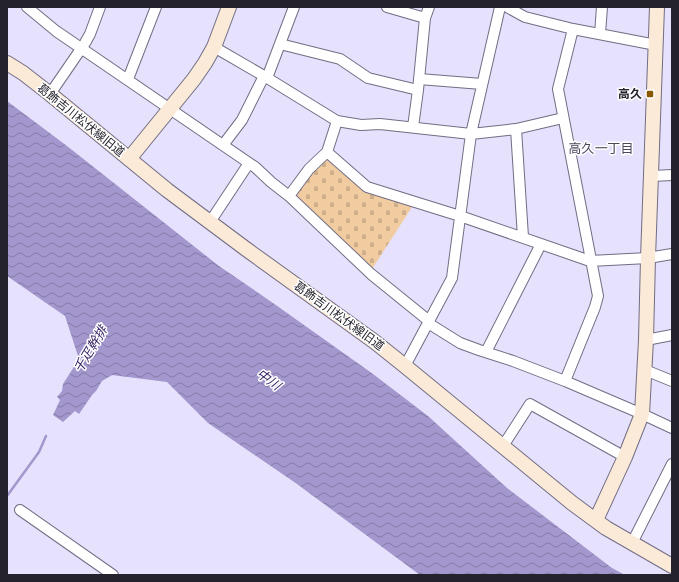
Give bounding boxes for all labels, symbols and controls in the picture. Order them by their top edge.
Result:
street label: 葛飾吉川松伏線旧道 [35,81,127,159]
place label: 高久 [618,87,642,101]
marker: 高久 [645,89,655,99]
district label: 高久一丁目 [568,141,634,156]
street label: 葛飾吉川松伏線旧道 [291,279,387,353]
water label: 千疋幹排 [71,321,111,375]
water label: 中川 [254,366,285,394]

